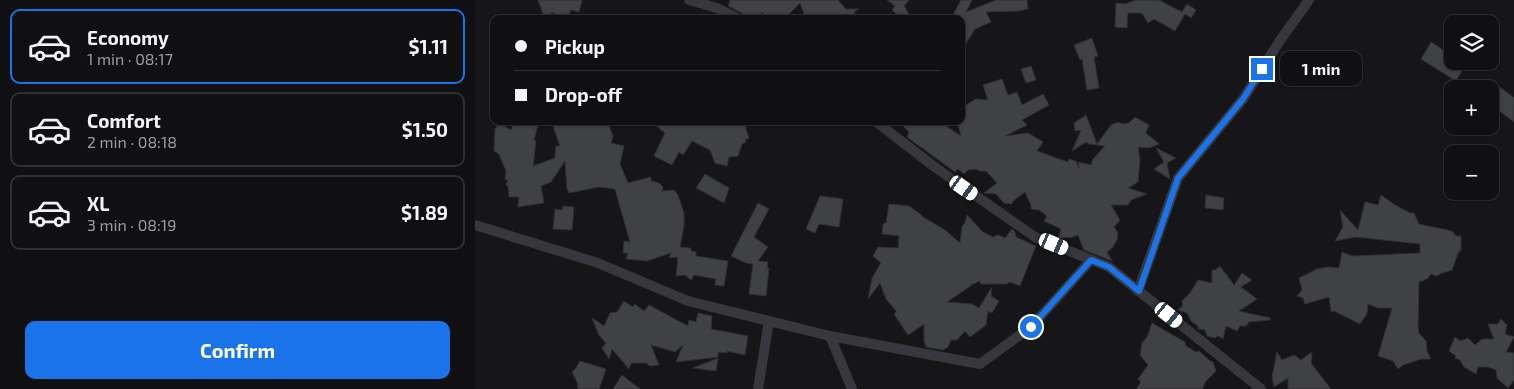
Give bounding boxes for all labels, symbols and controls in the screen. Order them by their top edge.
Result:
map controls [1444,15,1499,200]
button: layers [1444,15,1499,70]
icon: car [27,24,72,69]
text: Economy [87,26,169,49]
text: $1.11 [409,35,448,58]
text: Pickup [545,35,605,58]
text: 1 min · 08:17 [87,49,173,68]
callout: 1 min [1279,52,1362,86]
route end [1251,58,1273,80]
text: 1 min [1302,59,1340,78]
button: + [1444,80,1499,135]
text: Drop-off [545,83,622,106]
icon: car [27,107,72,152]
text: Comfort [87,109,161,132]
text: $1.50 [402,118,448,141]
text: 2 min · 08:18 [87,132,177,151]
button: − [1444,145,1499,200]
car [947,173,980,203]
icon: car [27,190,72,235]
text: XL [87,192,109,215]
text: $1.89 [401,201,448,224]
text: 3 min · 08:19 [87,215,176,234]
car [1037,231,1070,257]
car [1152,300,1185,330]
route start [1020,316,1042,338]
button: Confirm [25,321,450,379]

